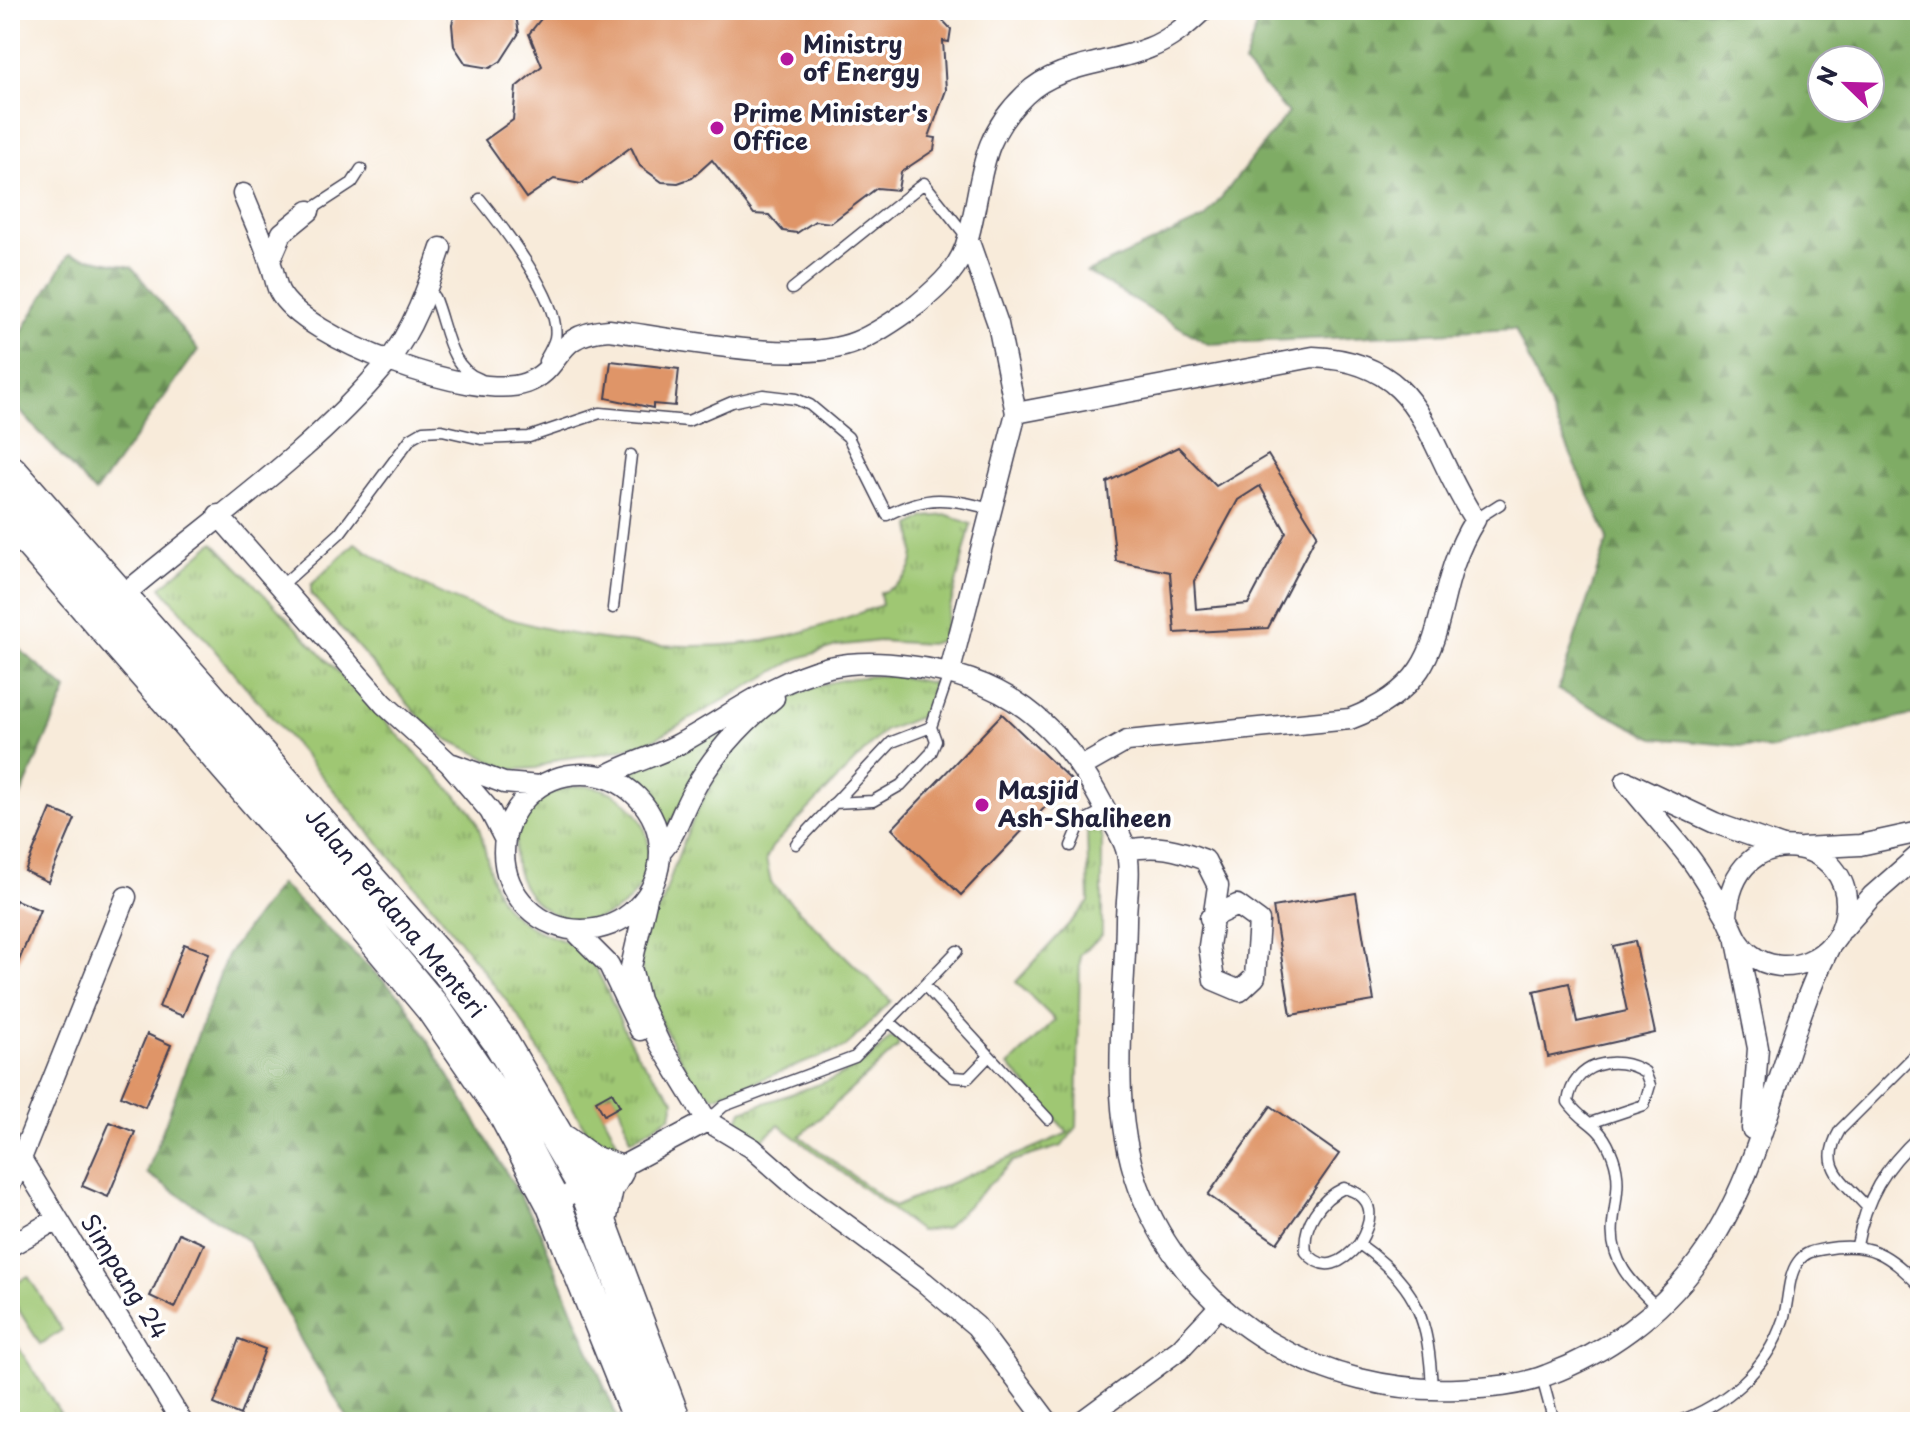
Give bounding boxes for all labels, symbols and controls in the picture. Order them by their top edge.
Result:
place label: Ministry of Energy [803,25,920,89]
north arrow [1806,44,1886,124]
marker: Ministry of Energy [778,50,796,68]
text: N [1808,61,1845,90]
place label: Prime Minister's Office [733,94,928,158]
marker: Prime Minister's Office [708,119,726,137]
place label: Masjid Ash-Shaliheen [998,771,1172,835]
marker: Masjid Ash-Shaliheen [973,796,991,814]
street label: Jalan Perdana Menteri [297,799,496,1025]
street label: Simpang 24 [73,1206,178,1345]

